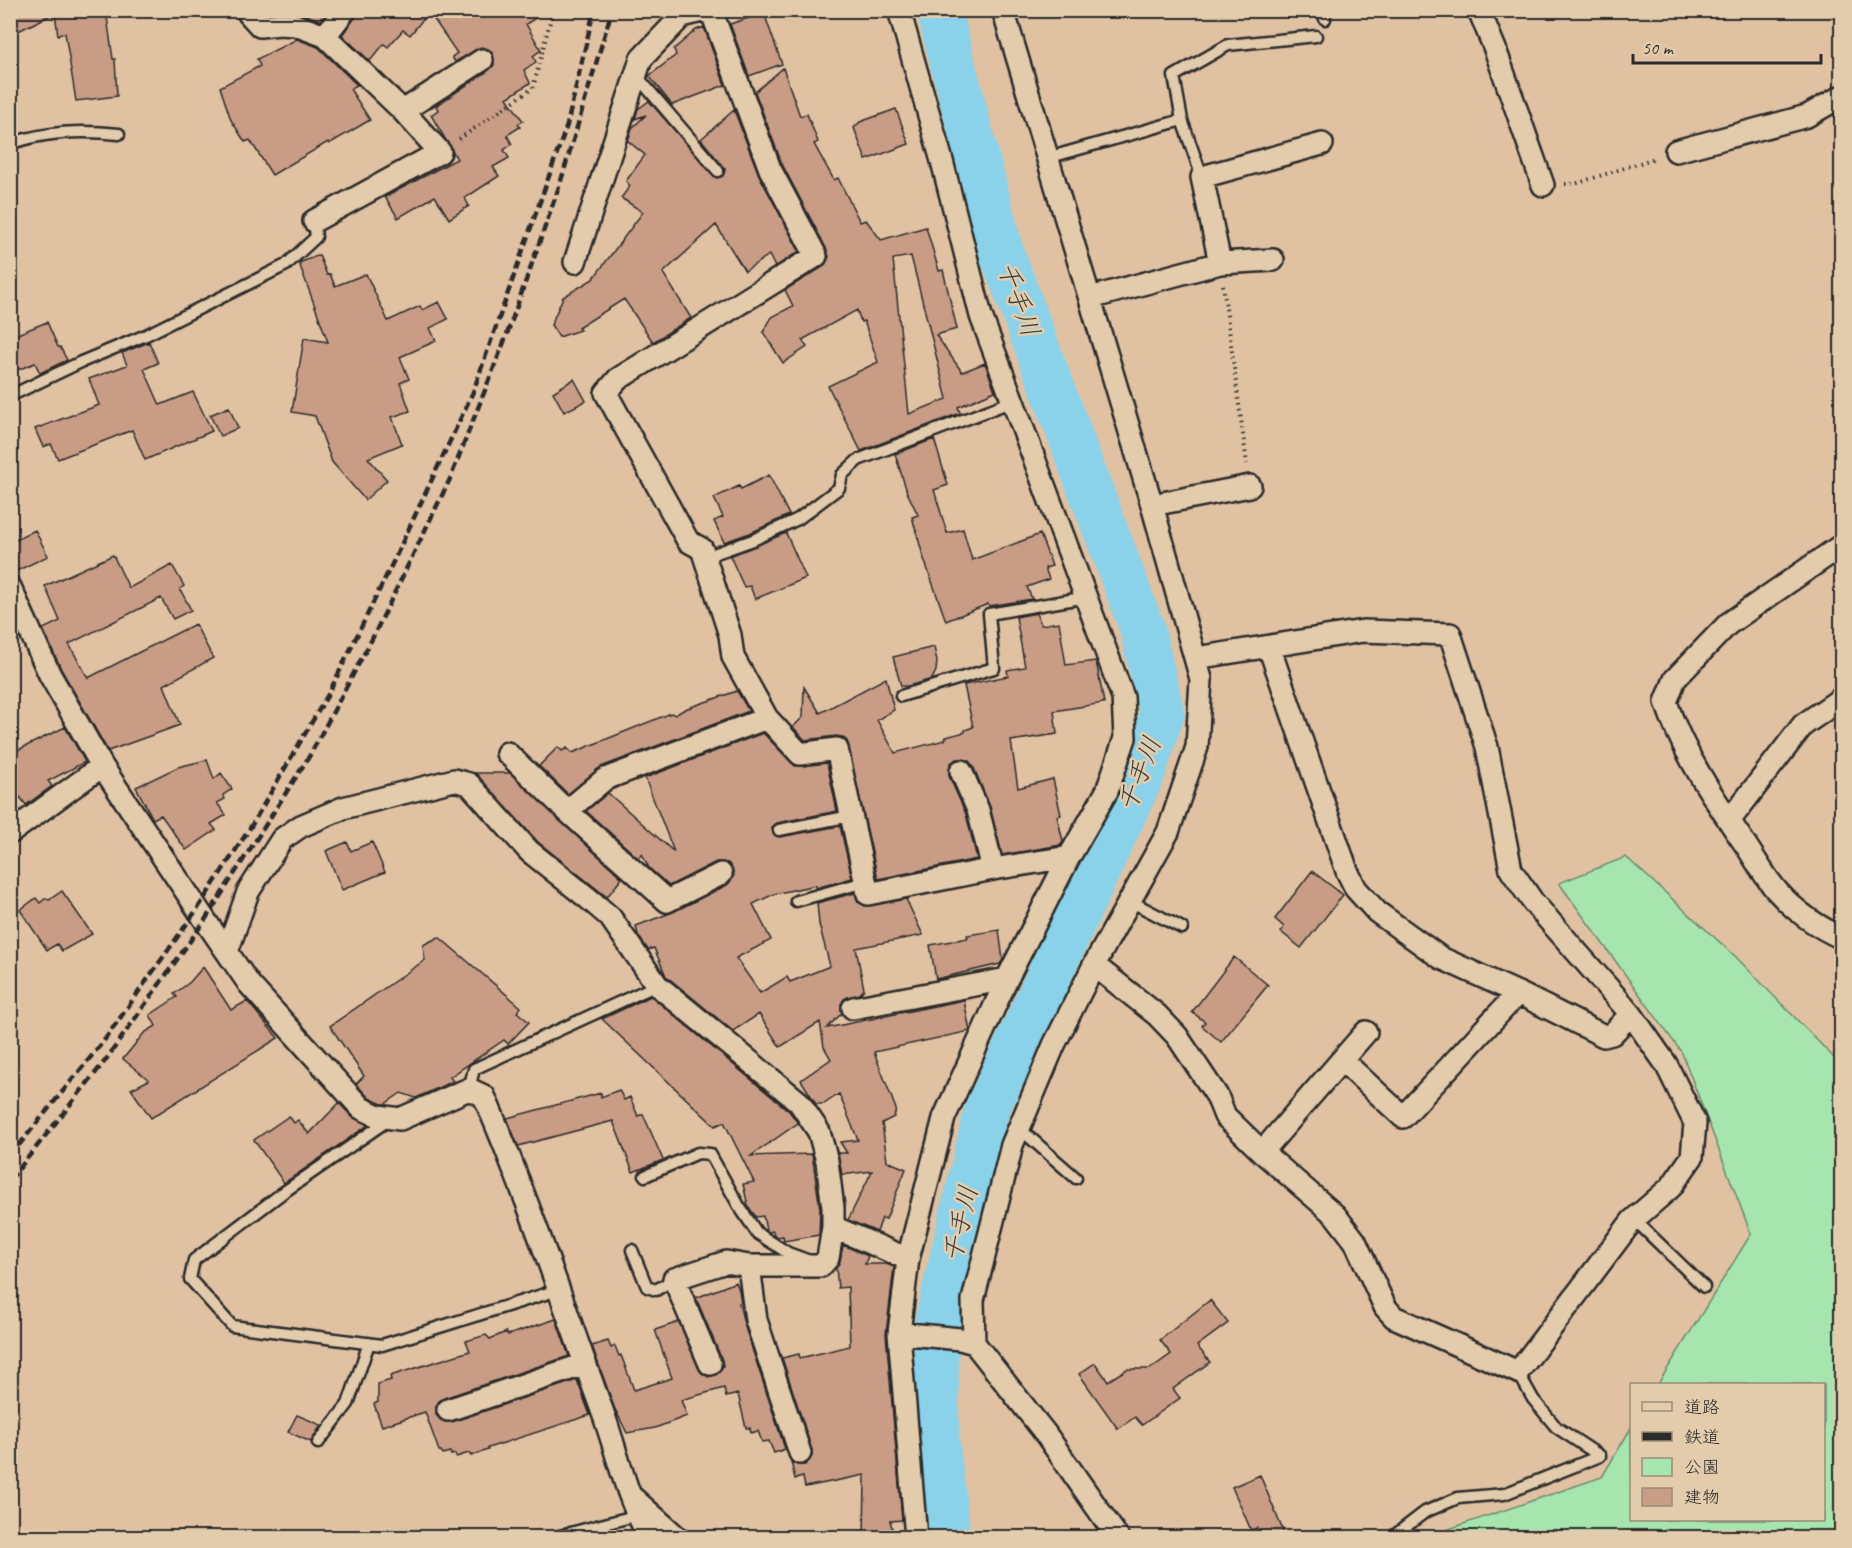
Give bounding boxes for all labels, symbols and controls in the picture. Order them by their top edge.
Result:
scale bar [1633,27,1820,65]
text: 50 m [1642,37,1675,59]
water label: 千手川 [990,257,1047,341]
water label: 千手川 [1110,732,1169,817]
water label: 千手川 [936,1182,985,1266]
legend [1630,1383,1825,1521]
text: 道路 [1684,1396,1720,1418]
text: 鉄道 [1684,1426,1720,1448]
text: 公園 [1684,1456,1720,1478]
text: 建物 [1684,1486,1720,1508]

